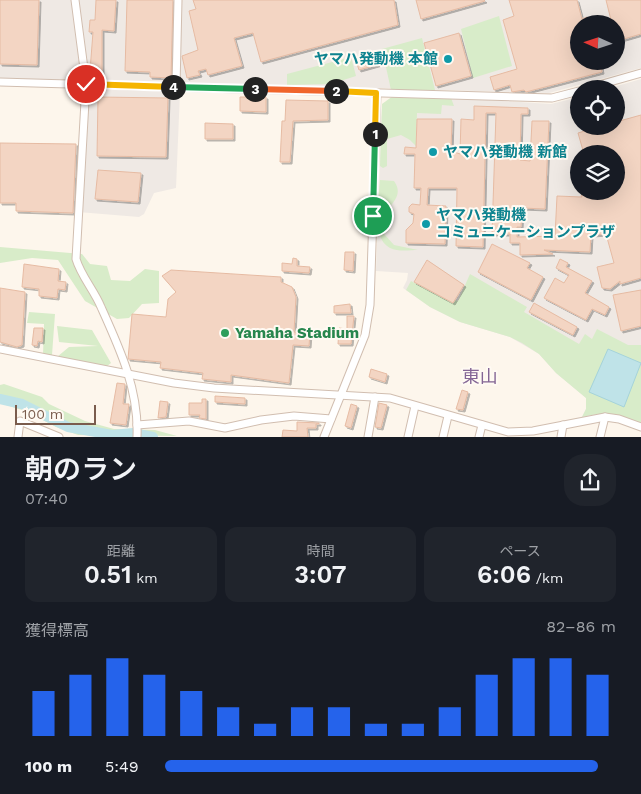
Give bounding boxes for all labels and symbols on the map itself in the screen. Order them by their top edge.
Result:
north arrow [570,15,625,70]
place label: ヤマハ発動機 本館 [314,50,438,68]
marker: ヤマハ発動機 本館 [442,53,454,65]
pin [65,63,107,105]
pin: 4 [160,74,186,100]
pin: 3 [242,76,268,102]
pin: 2 [324,78,348,104]
pin: 1 [362,122,388,146]
place label: ヤマハ発動機 新館 [443,143,567,161]
marker: ヤマハ発動機 新館 [427,146,439,158]
pin [352,195,394,237]
place label: ヤマハ発動機 コミュニケーションプラザ [436,206,615,241]
marker: ヤマハ発動機 コミュニケーションプラザ [420,218,432,230]
place label: Yamaha Stadium [235,324,359,342]
marker: Yamaha Stadium [219,327,231,339]
district label: 東山 [462,366,498,387]
scale bar [15,402,96,425]

